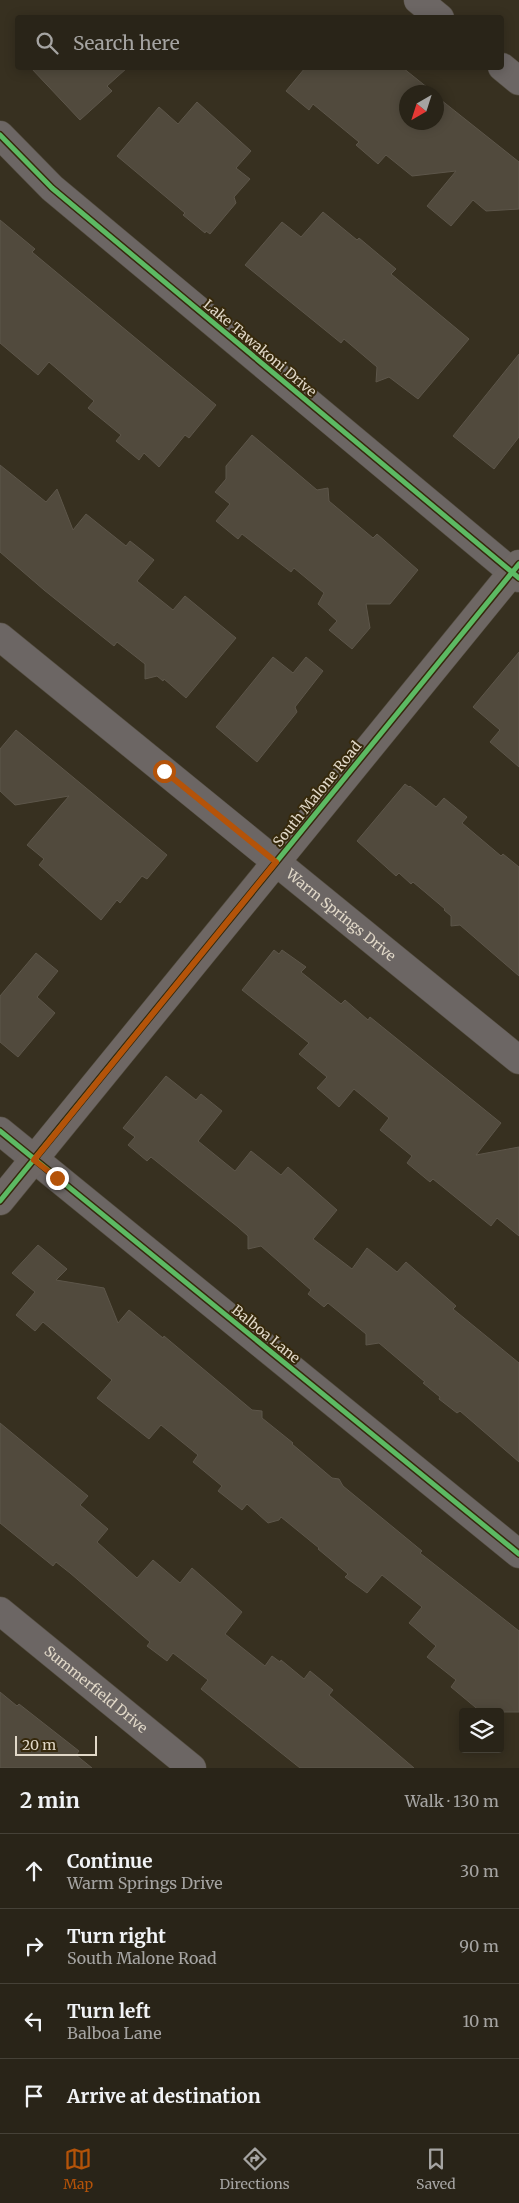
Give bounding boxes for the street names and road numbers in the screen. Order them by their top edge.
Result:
street label: Lake Tawakoni Drive [200,295,320,401]
street label: South Malone Road [269,737,366,851]
street label: Warm Springs Drive [282,864,400,965]
street label: Balboa Lane [228,1301,304,1367]
street label: Summerfield Drive [41,1642,151,1737]

